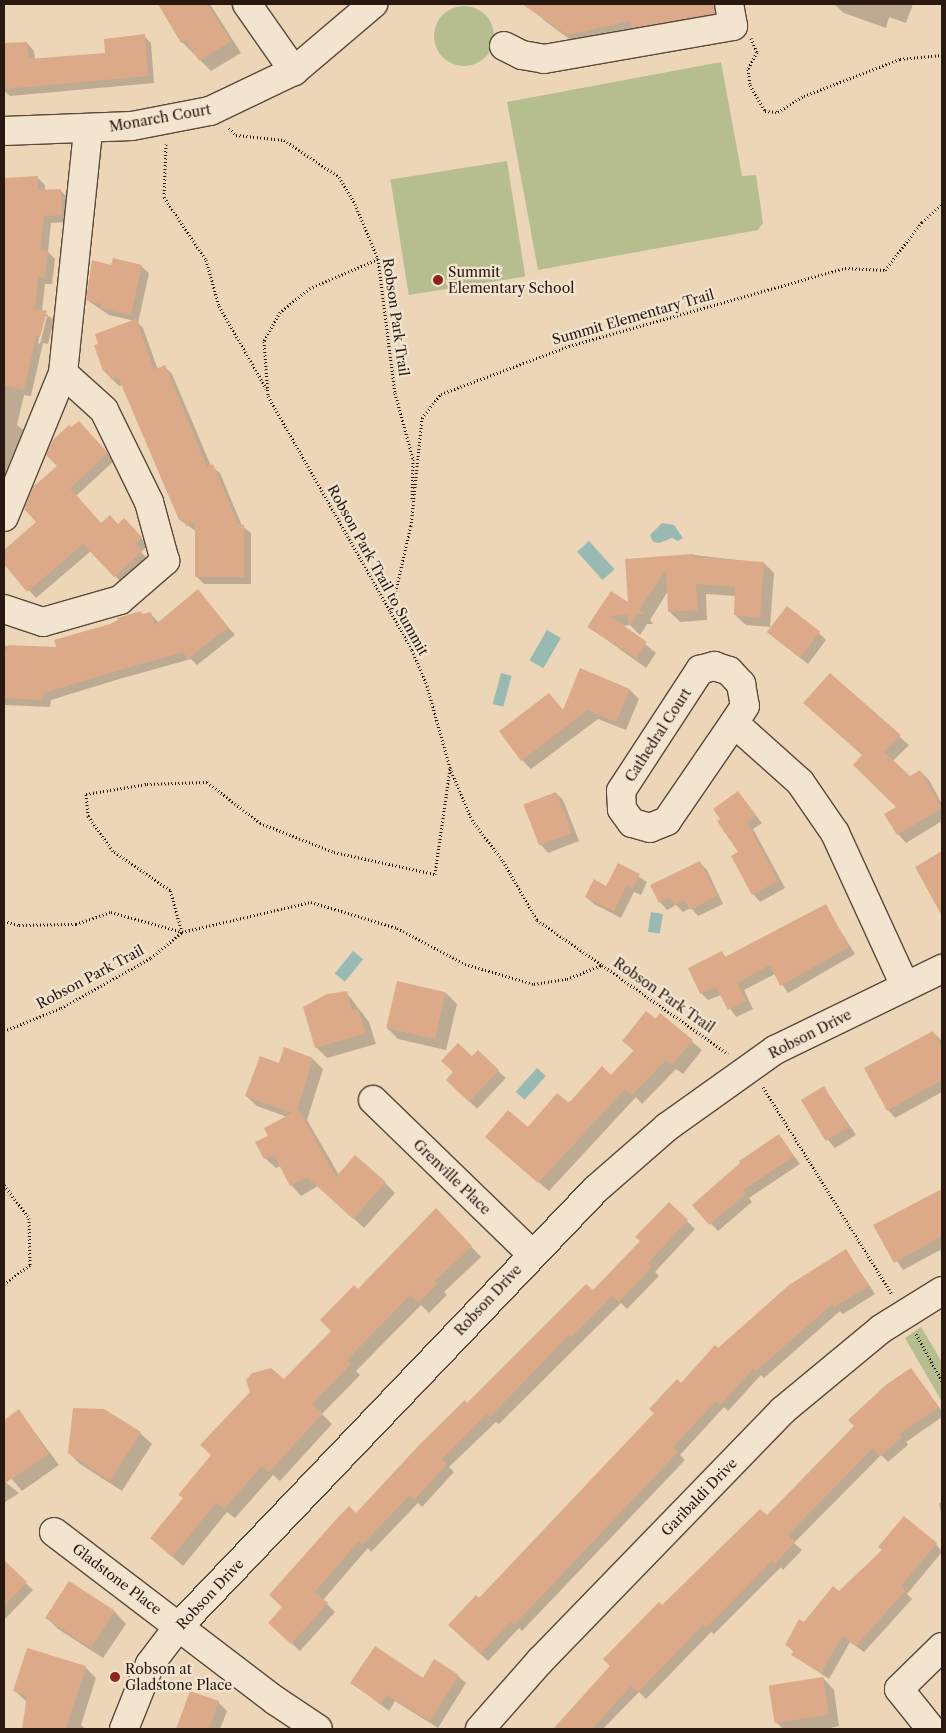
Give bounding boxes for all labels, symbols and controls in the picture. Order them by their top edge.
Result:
street label: Monarch Court [108,101,212,135]
street label: Robson Park Trail [379,257,413,377]
place label: Summit Elementary School [448,264,575,296]
marker: Summit Elementary School [432,274,444,286]
street label: Summit Elementary Trail [550,286,716,348]
street label: Robson Park Trail to Summit [324,482,432,658]
street label: Cathedral Court [621,685,695,785]
street label: Robson Park Trail [33,941,147,1013]
street label: Robson Park Trail [610,954,718,1036]
street label: Robson Drive [766,1006,854,1062]
street label: Grenville Place [410,1136,494,1218]
street label: Robson Drive [451,1261,525,1339]
street label: Garibaldi Drive [658,1455,740,1539]
street label: Gladstone Place [69,1540,165,1618]
street label: Robson Drive [173,1555,247,1633]
place label: Robson at Gladstone Place [125,1661,232,1694]
marker: Robson at Gladstone Place [109,1671,121,1683]

